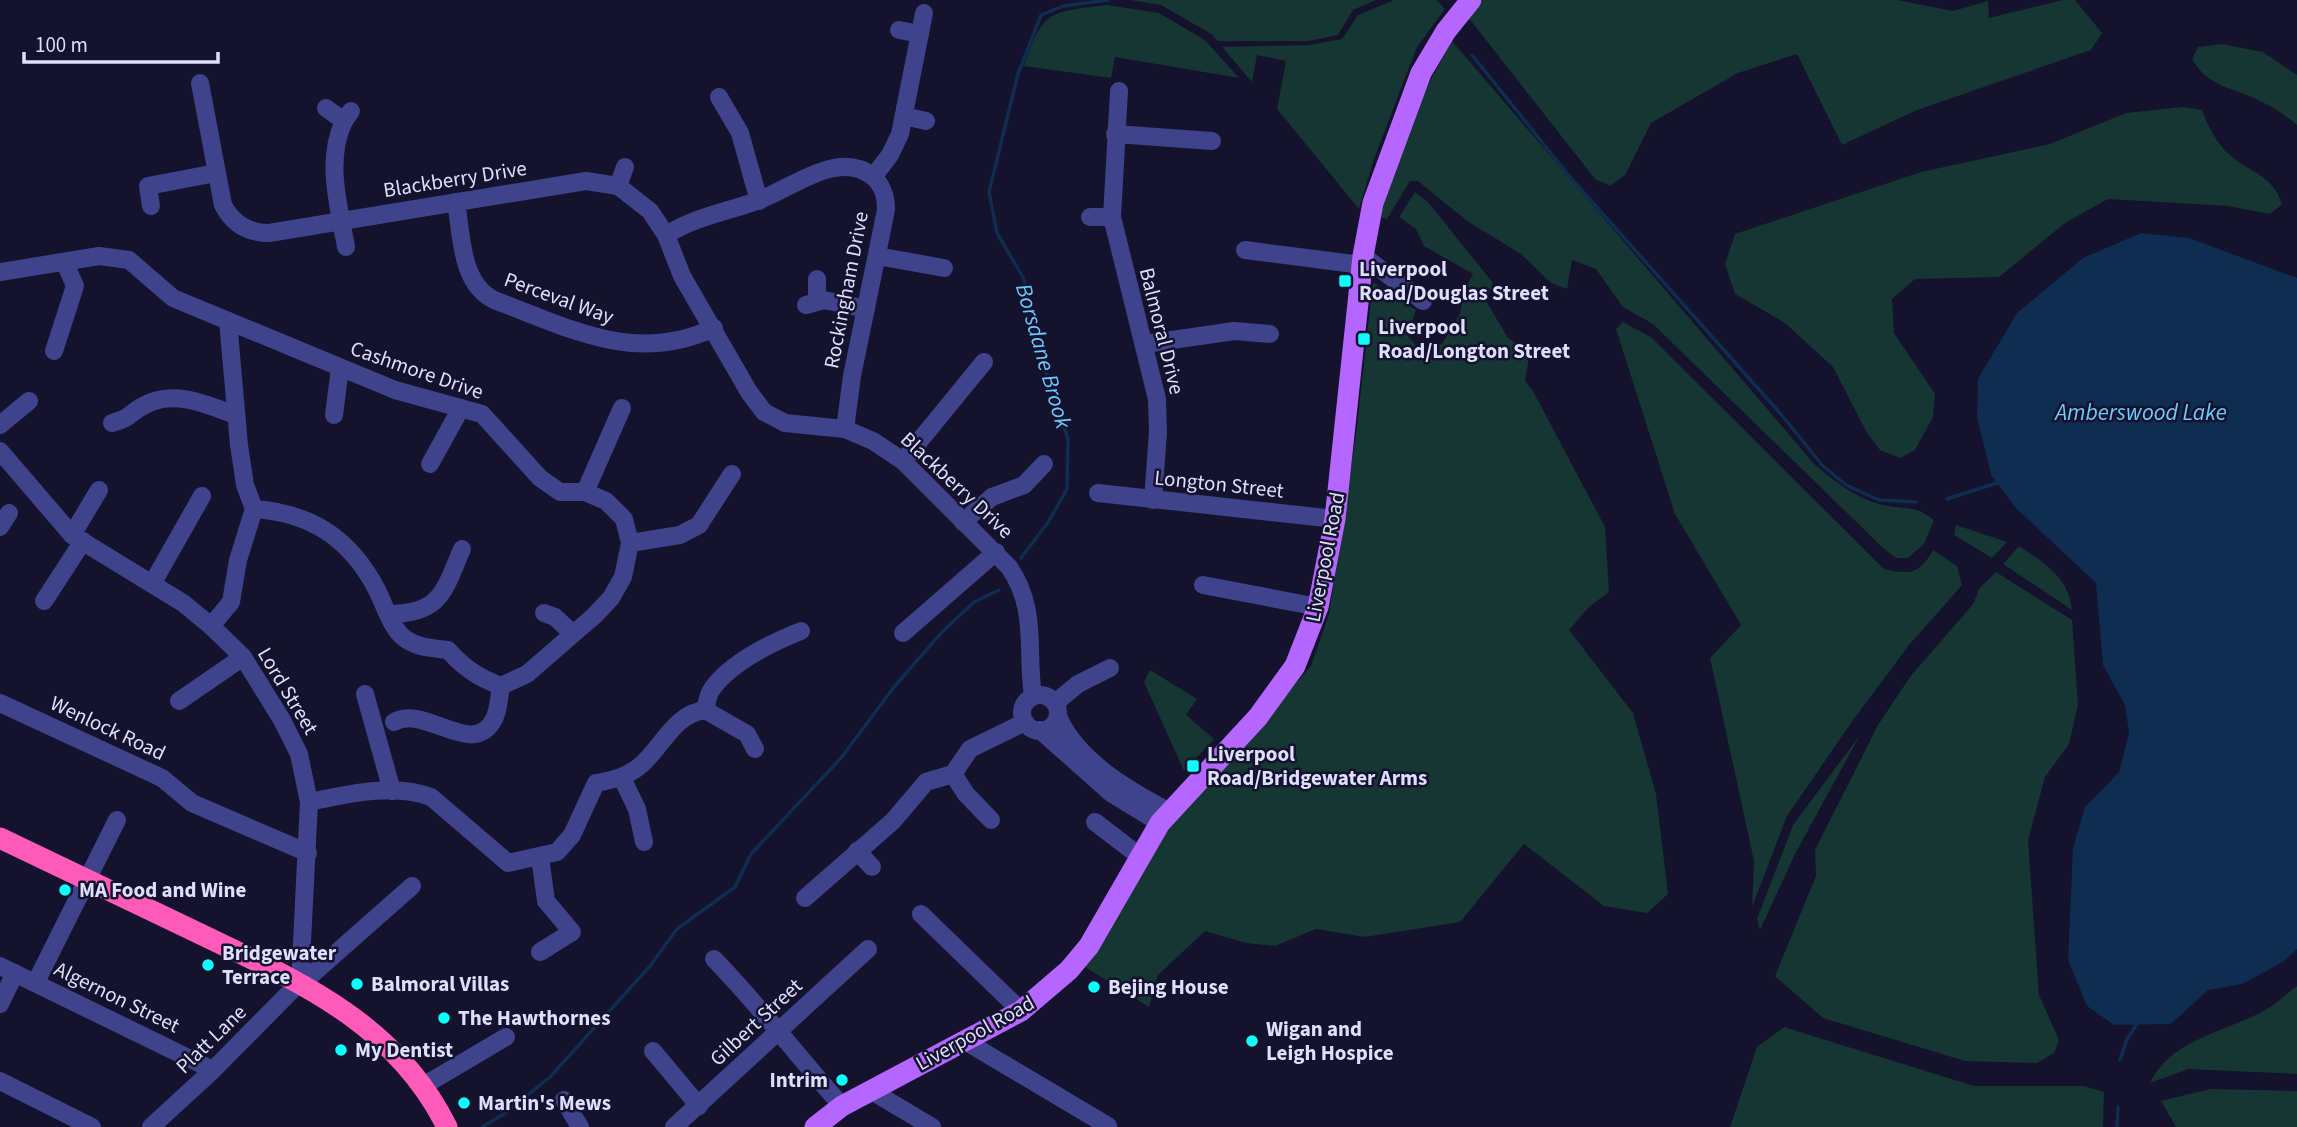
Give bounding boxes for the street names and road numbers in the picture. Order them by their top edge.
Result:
street label: Blackberry Drive [381,153,529,205]
street label: Rockingham Drive [816,209,876,371]
street label: Perceval Way [500,264,618,332]
street label: Balmoral Drive [1132,265,1192,397]
street label: Cashmore Drive [346,333,488,407]
street label: Blackberry Drive [894,425,1020,545]
street label: Longton Street [1153,462,1285,506]
street label: Liverpool Road [1298,489,1352,625]
street label: Lord Street [250,642,326,740]
street label: Wenlock Road [45,688,171,768]
street label: Algernon Street [49,954,185,1040]
street label: Gilbert Street [703,971,809,1073]
street label: Liverpool Road [910,988,1040,1078]
street label: Platt Lane [169,998,253,1080]

